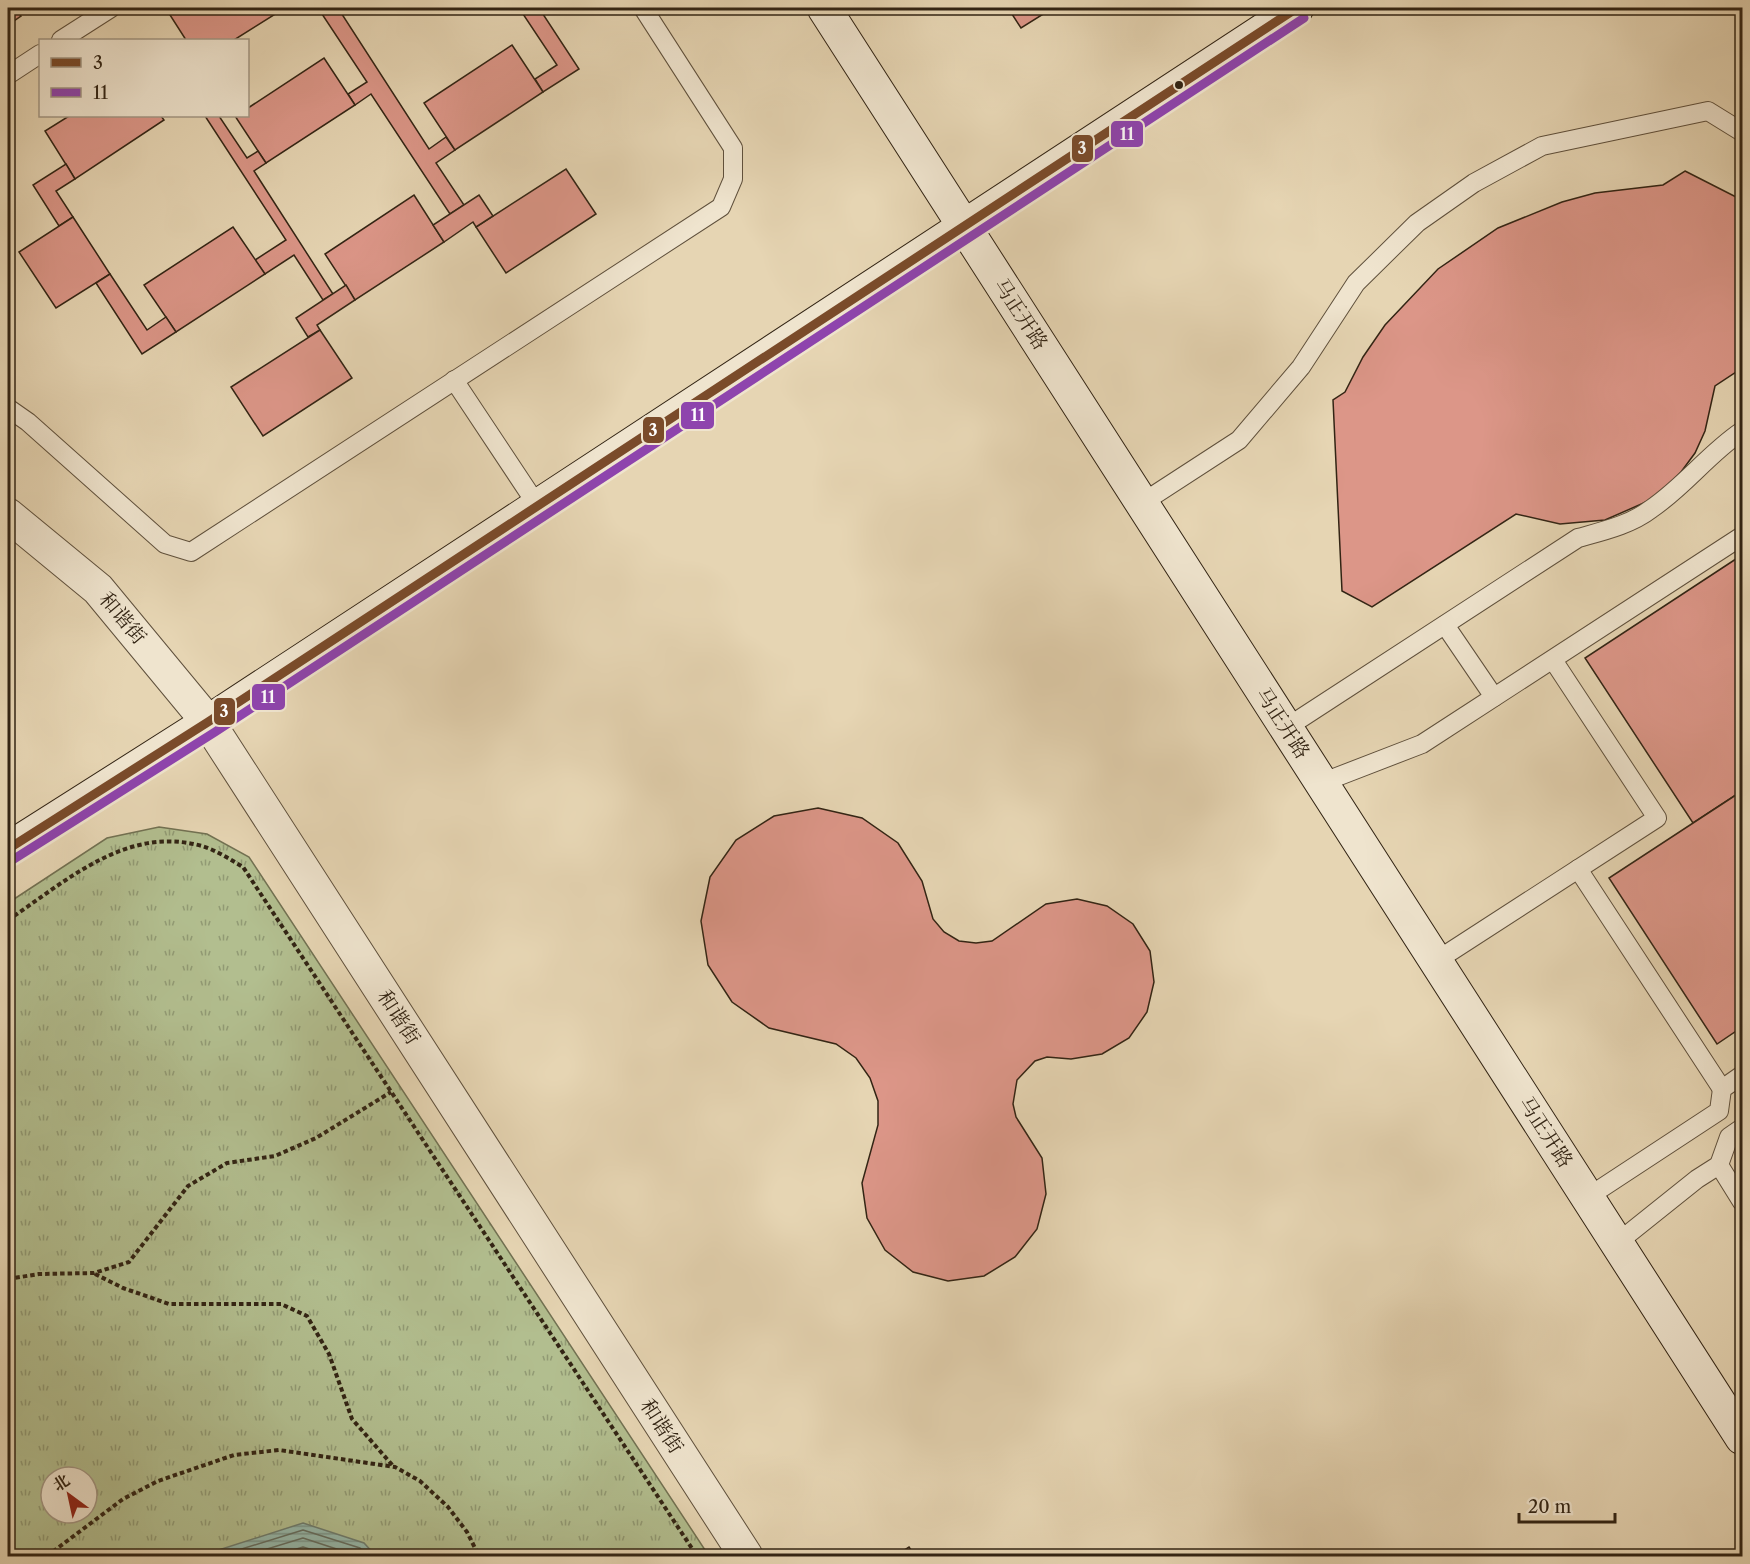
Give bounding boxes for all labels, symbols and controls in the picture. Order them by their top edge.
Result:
legend [39,39,249,117]
text: 3 [93,52,103,74]
unlabelled marker [1173,79,1185,91]
text: 11 [93,82,109,104]
line badge: 11 [1110,120,1144,148]
text: 11 [1120,124,1135,144]
line badge: 3 [1071,134,1094,163]
text: 3 [1077,138,1087,158]
street label: 马正开路 [989,274,1053,354]
line badge: 11 [680,401,715,430]
text: 11 [691,405,706,425]
line badge: 3 [642,416,665,444]
text: 3 [648,420,658,440]
street label: 和谐街 [95,587,151,649]
line badge: 11 [251,683,286,711]
street label: 马正开路 [1251,683,1315,763]
text: 11 [261,687,276,707]
line badge: 3 [213,697,236,726]
text: 3 [219,701,229,721]
street label: 和谐街 [373,985,425,1049]
street label: 马正开路 [1514,1092,1578,1172]
street label: 和谐街 [636,1394,688,1458]
north arrow [39,1465,99,1525]
text: 北 [49,1470,73,1495]
scale bar [1519,1486,1615,1524]
text: 20 m [1528,1496,1572,1518]

